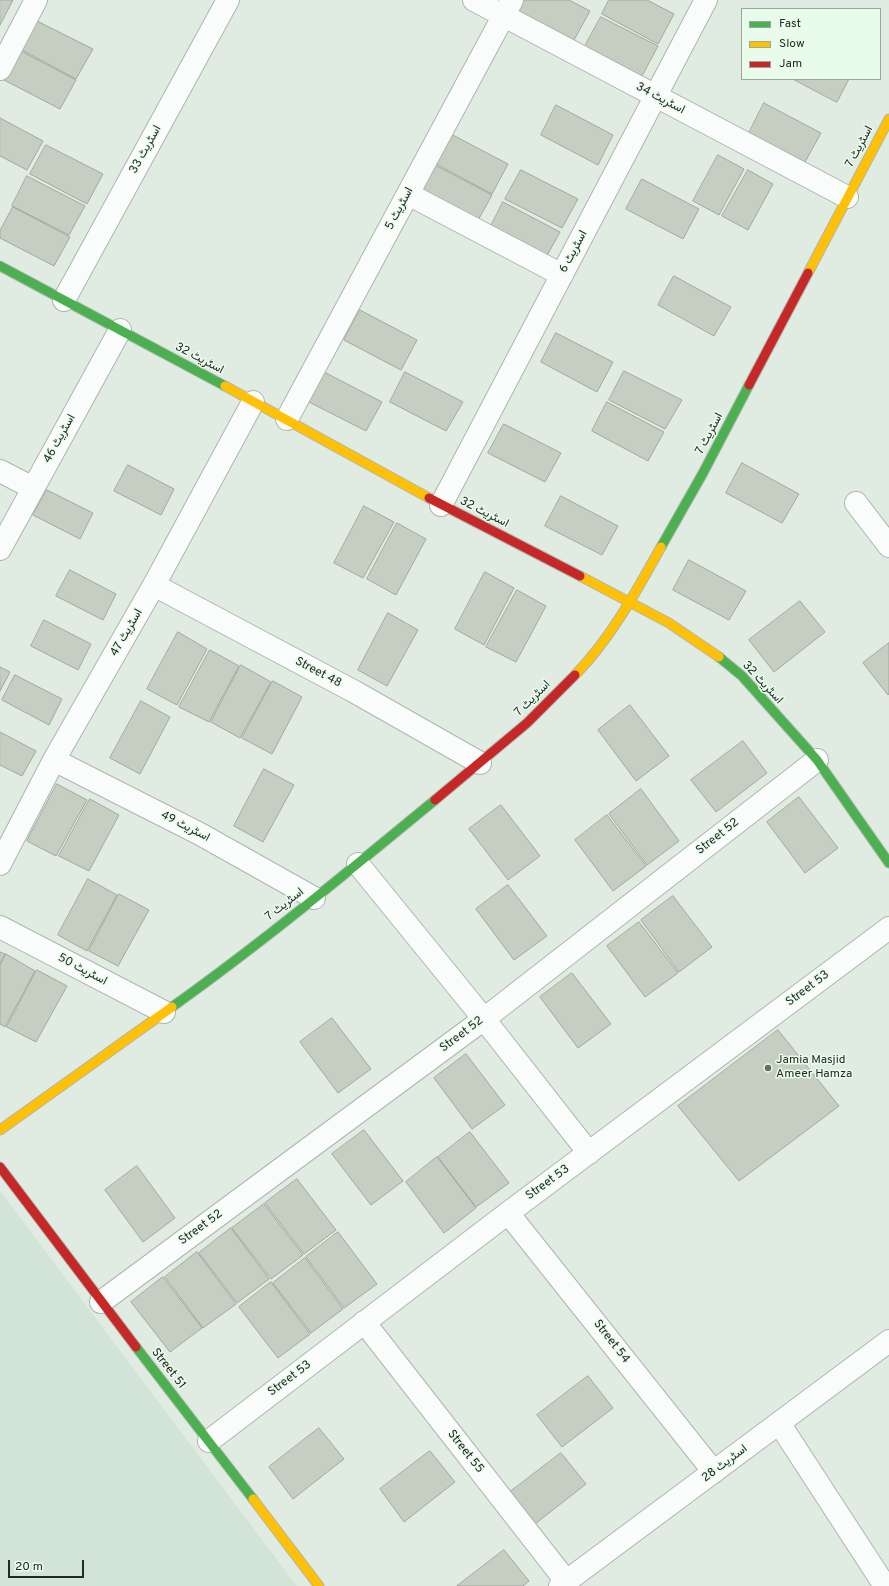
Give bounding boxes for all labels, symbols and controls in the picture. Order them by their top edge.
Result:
legend [741,8,881,80]
text: Fast [779,16,801,32]
text: Slow [779,36,805,52]
text: Jam [779,56,802,72]
street label: اسٹریٹ 34 [633,80,687,118]
street label: اسٹریٹ 33 [127,123,165,177]
street label: اسٹریٹ 7 [843,124,877,170]
street label: اسٹریٹ 5 [383,185,417,233]
street label: اسٹریٹ 6 [557,228,591,276]
street label: اسٹریٹ 32 [172,340,226,378]
street label: اسٹریٹ 7 [693,411,727,457]
street label: اسٹریٹ 46 [41,412,79,466]
street label: اسٹریٹ 32 [457,495,511,531]
street label: اسٹریٹ 47 [108,607,146,659]
street label: Street 48 [292,655,344,691]
street label: اسٹریٹ 32 [739,659,785,707]
street label: اسٹریٹ 7 [512,678,554,720]
street label: اسٹریٹ 49 [158,809,212,845]
street label: Street 52 [694,816,742,858]
street label: اسٹریٹ 7 [263,886,307,924]
street label: اسٹریٹ 50 [55,951,109,989]
street label: Street 53 [783,968,833,1010]
street label: Street 52 [437,1014,487,1056]
place label: Jamia Masjid Ameer Hamza [776,1054,852,1082]
marker: Jamia Masjid Ameer Hamza [763,1063,773,1073]
street label: Street 53 [523,1162,573,1204]
street label: Street 52 [176,1207,226,1249]
street label: Street 54 [590,1317,632,1367]
street label: Street 51 [148,1346,188,1392]
street label: Street 53 [265,1358,315,1400]
street label: Street 55 [444,1428,486,1476]
street label: اسٹریٹ 28 [699,1442,751,1486]
scale bar [10,1552,86,1578]
text: 20 m [15,1559,43,1575]

